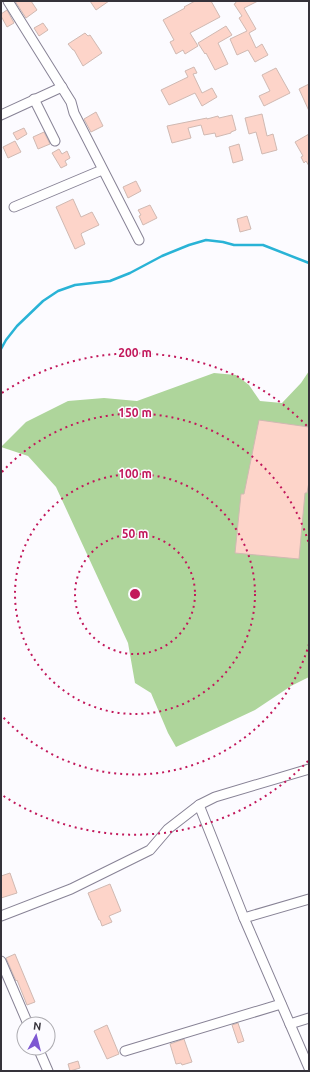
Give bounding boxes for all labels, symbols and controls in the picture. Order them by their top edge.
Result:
text: 200 m [118,346,152,359]
text: 150 m [118,406,152,419]
text: 100 m [118,467,152,480]
text: 50 m [122,527,148,540]
centre of rings [128,587,142,601]
north arrow [16,1016,56,1056]
text: N [32,1020,42,1033]

